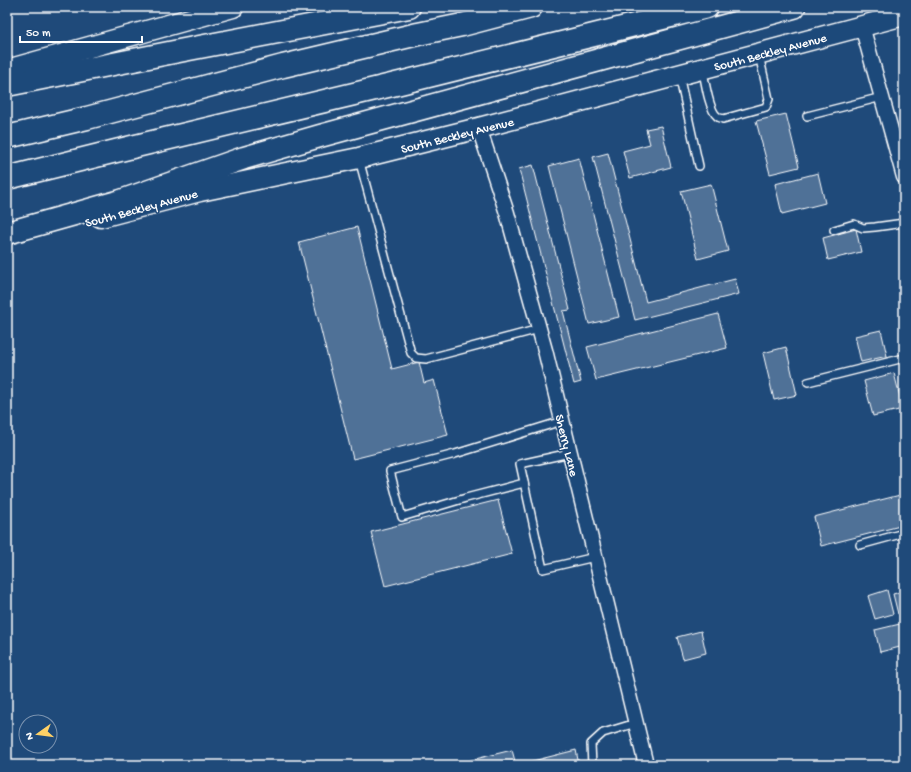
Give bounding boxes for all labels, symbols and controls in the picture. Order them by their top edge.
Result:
scale bar [20,18,142,44]
text: 50 m [26,27,51,41]
street label: South Beckley Avenue [713,31,829,76]
street label: South Beckley Avenue [400,115,516,158]
street label: South Beckley Avenue [84,187,200,232]
street label: Sherry Lane [551,413,581,478]
north arrow [18,714,58,754]
text: N [24,731,37,741]

